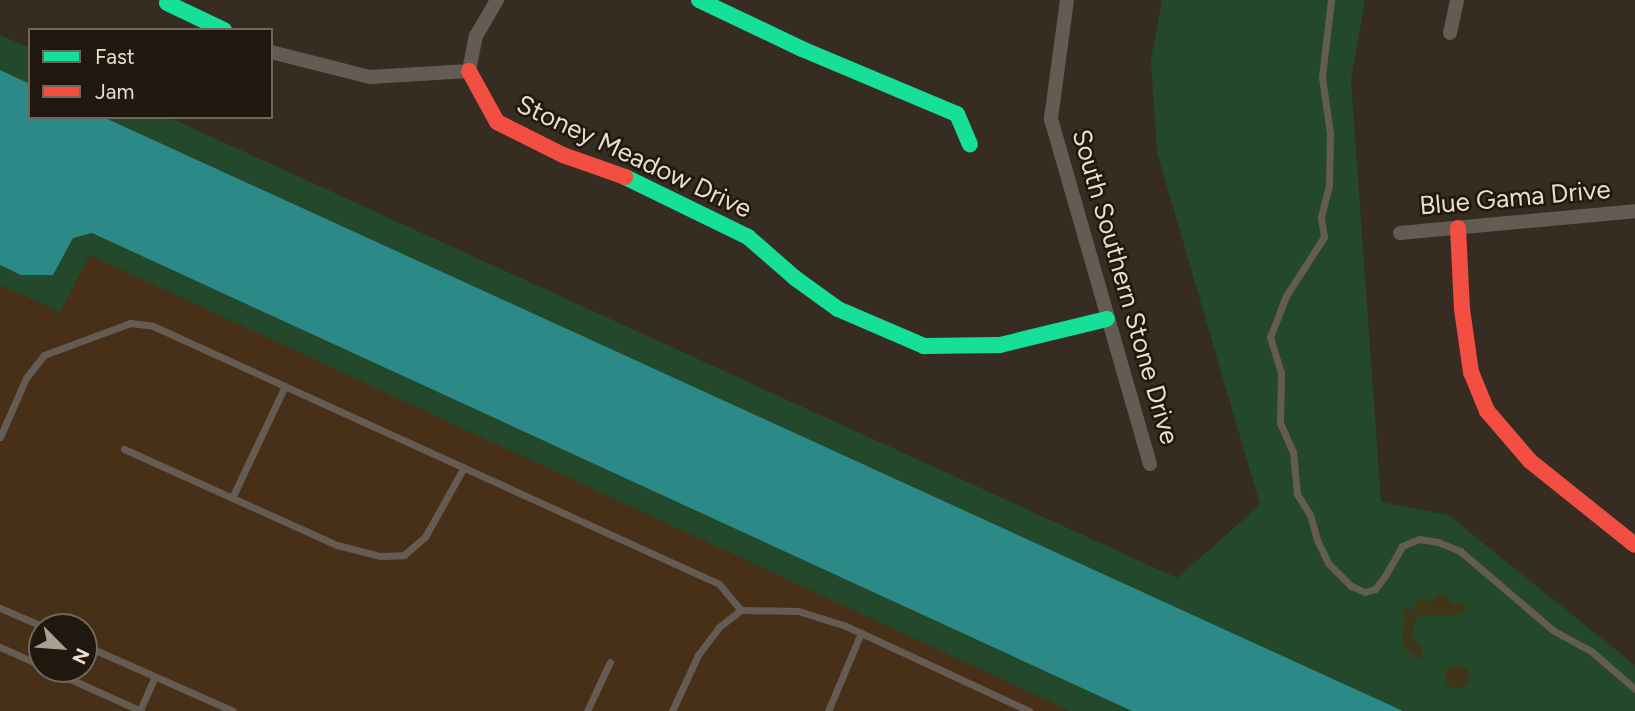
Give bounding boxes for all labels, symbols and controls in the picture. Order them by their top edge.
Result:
legend [28,28,273,119]
text: Fast [95,44,135,69]
text: Jam [95,79,134,104]
street label: Stoney Meadow Drive [512,89,756,225]
street label: South Southern Stone Drive [1065,126,1185,448]
street label: Blue Gama Drive [1418,174,1612,222]
north arrow [28,613,98,683]
text: N [67,645,94,668]

